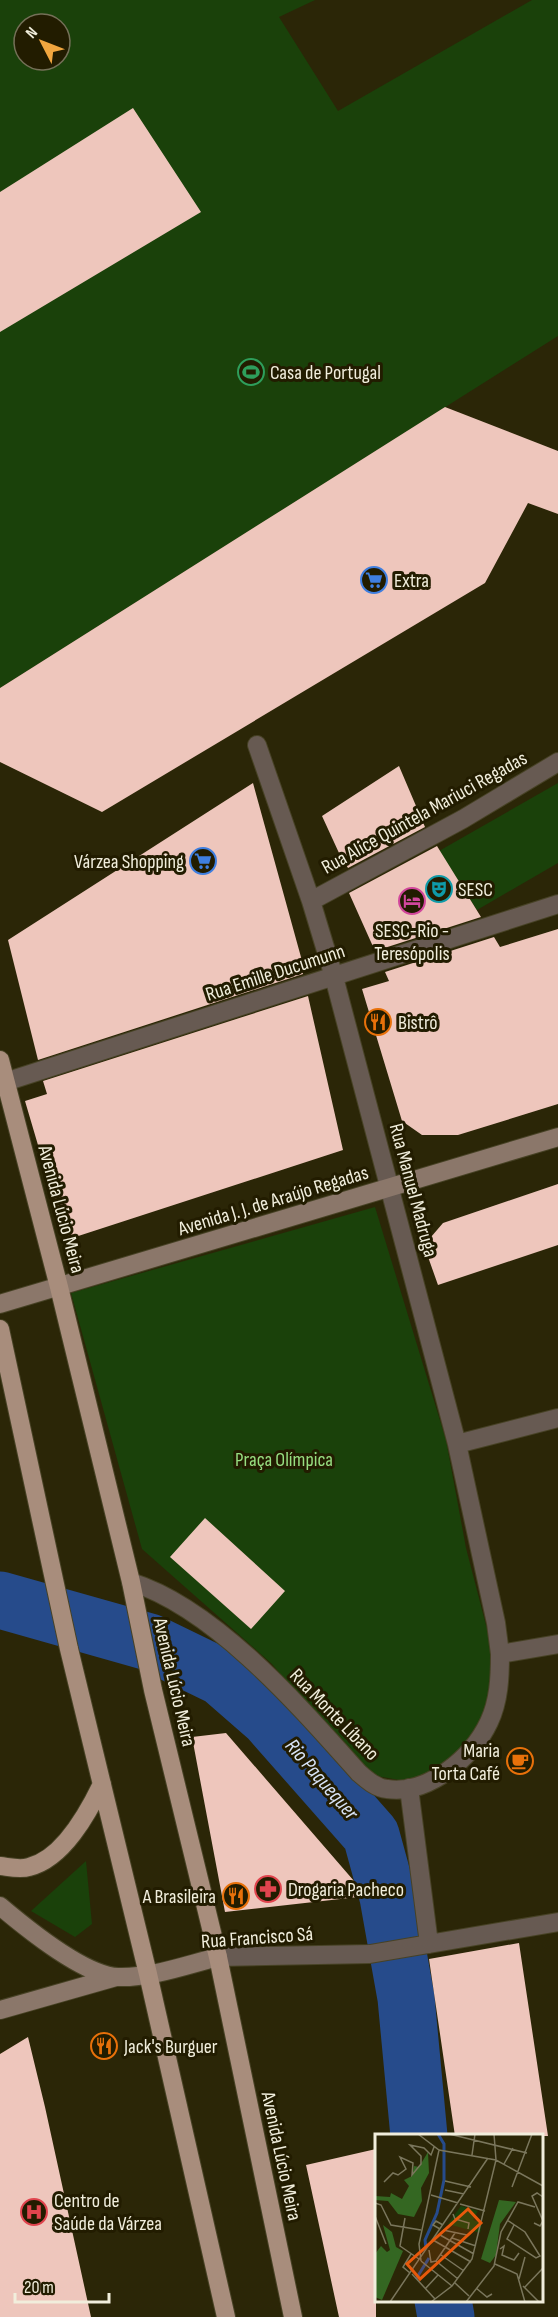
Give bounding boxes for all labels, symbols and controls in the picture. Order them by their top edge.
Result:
north arrow [12,12,72,72]
text: N [22,23,42,42]
sports icon: Casa de Portugal [236,357,266,387]
place label: Casa de Portugal [270,361,381,385]
supermarket icon: Extra [359,565,389,595]
place label: Extra [394,569,429,593]
street label: Rua Alice Quintela Mariuci Regadas [317,746,532,879]
supermarket icon: Várzea Shopping [188,846,218,876]
place label: Várzea Shopping [74,850,184,874]
theatre icon: SESC [424,874,454,904]
place label: SESC [458,878,493,902]
hotel icon: SESC-Rio - Teresópolis [397,886,427,916]
place label: SESC-Rio - Teresópolis [374,919,450,966]
street label: Rua Emille Ducumunn [203,939,348,1007]
restaurant icon: Bistrô [363,1007,393,1037]
place label: Bistrô [398,1011,438,1035]
street label: Rua Manuel Madruga [384,1121,442,1260]
street label: Avenida Lúcio Meira [32,1142,90,1276]
street label: Avenida J. J. de Araújo Regadas [174,1161,371,1242]
park label: Praça Olímpica [235,1448,333,1472]
street label: Avenida Lúcio Meira [147,1615,200,1749]
street label: Rua Monte Líbano [284,1664,384,1766]
water label: Rio Paquequer [280,1734,364,1826]
place label: Maria Torta Café [432,1739,500,1786]
cafe icon: Maria Torta Café [505,1746,535,1776]
pharmacy icon: Drogaria Pacheco [253,1874,283,1904]
place label: Drogaria Pacheco [288,1878,404,1902]
restaurant icon: A Brasileira [221,1881,251,1911]
place label: A Brasileira [142,1885,216,1909]
street label: Rua Francisco Sá [200,1922,314,1954]
restaurant icon: Jack's Burguer [89,2031,119,2061]
place label: Jack's Burguer [123,2035,218,2059]
street label: Avenida Lúcio Meira [255,2089,306,2223]
inset map [375,2134,543,2302]
place label: Centro de Saúde da Várzea [54,2189,162,2236]
hospital icon: Centro de Saúde da Várzea [19,2197,49,2227]
scale bar [15,2266,110,2304]
text: 20 m [24,2277,54,2298]

